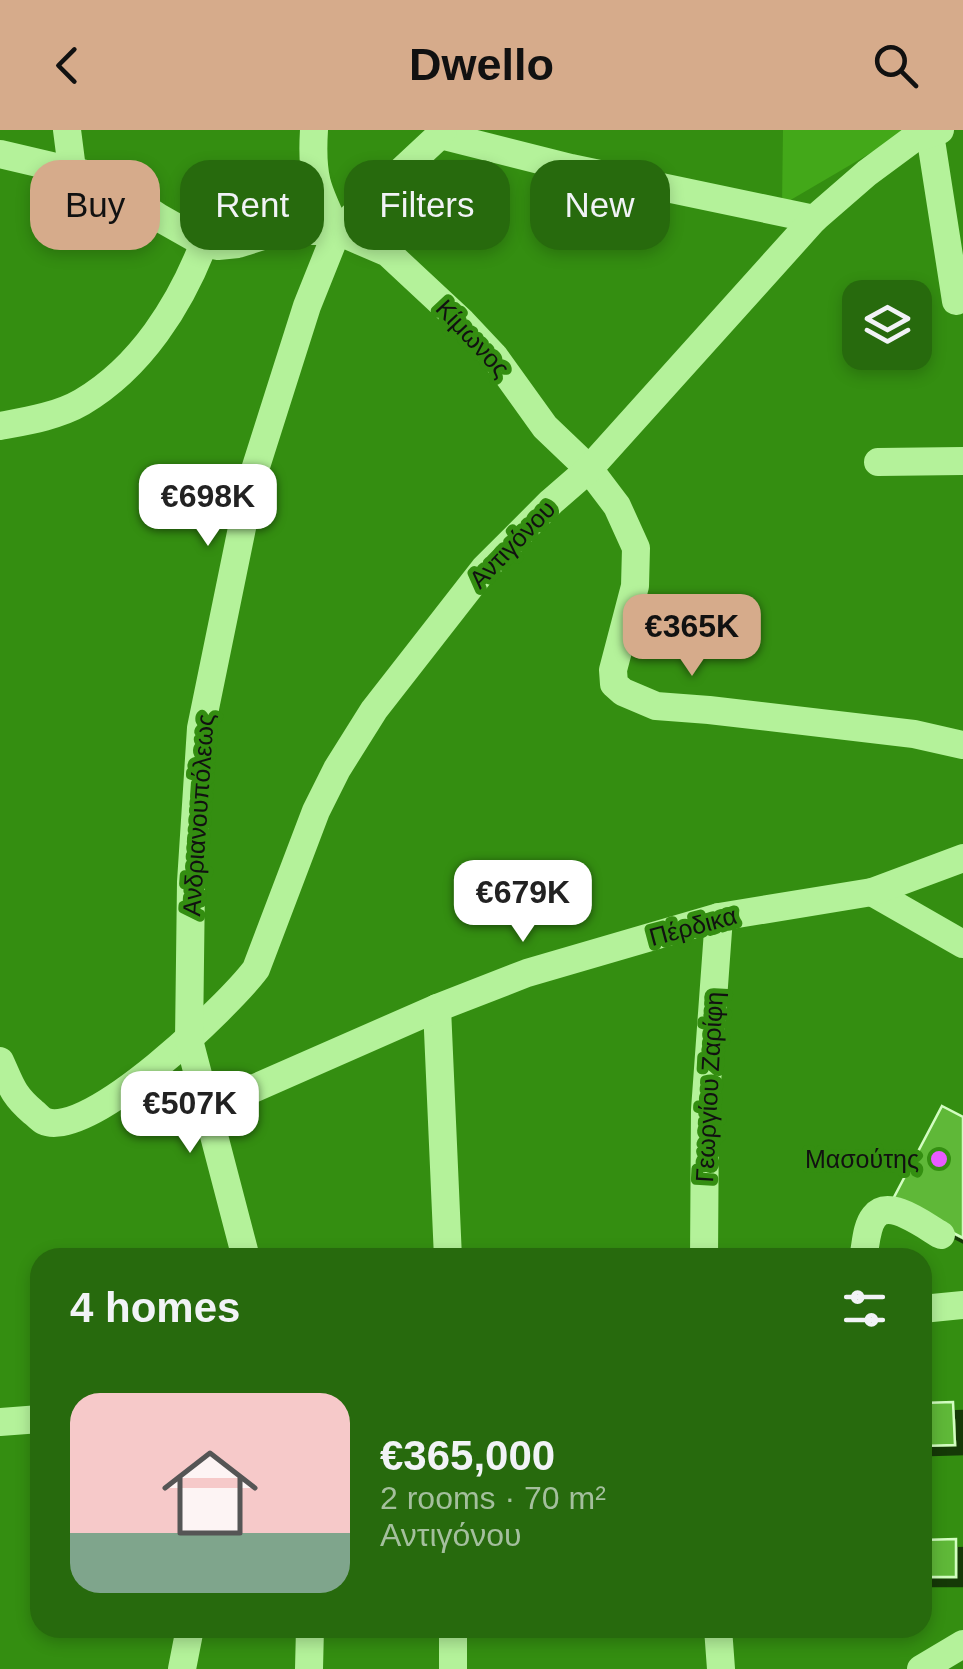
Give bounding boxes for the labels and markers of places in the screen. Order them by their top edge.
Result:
pin: €698K [138,464,278,549]
pin: €365K [622,594,762,679]
pin: €679K [453,860,593,945]
pin: €507K [120,1071,260,1156]
place label: Μασούτης [805,1145,919,1173]
marker: Μασούτης [928,1148,950,1170]

